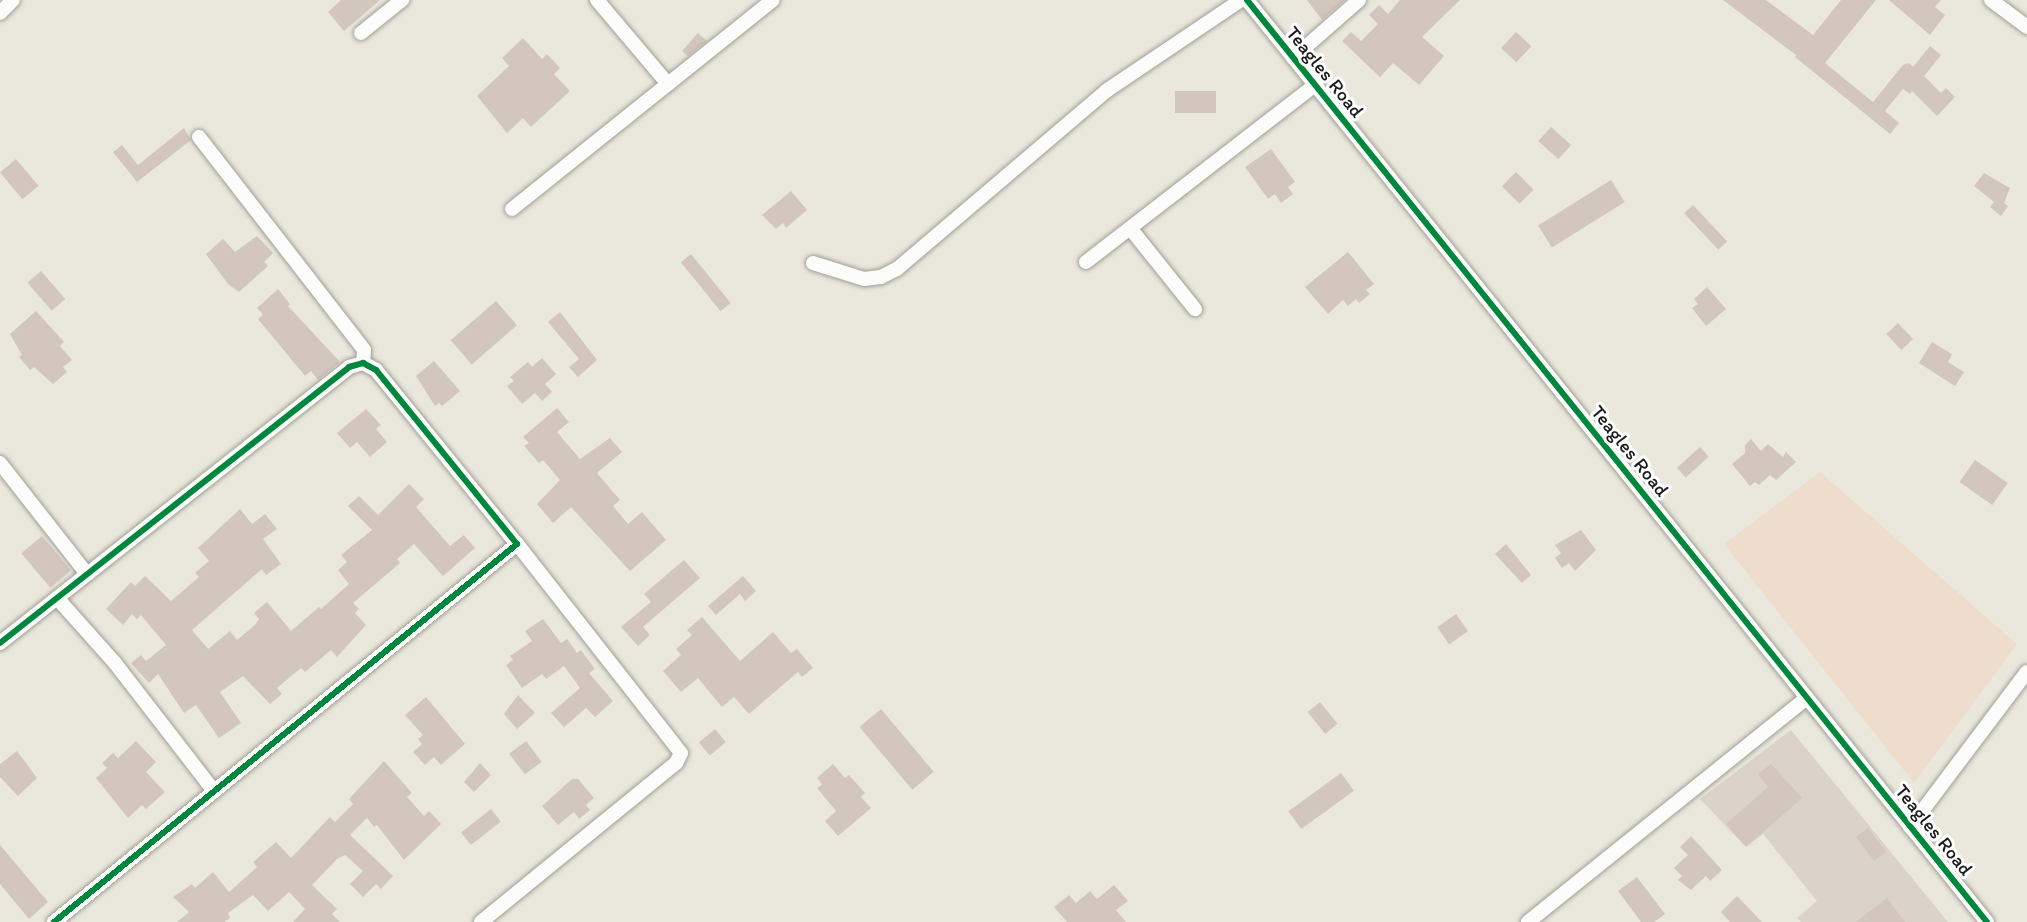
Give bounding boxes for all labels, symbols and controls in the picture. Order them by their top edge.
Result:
street label: Teagles Road [1281,21,1369,123]
street label: Teagles Road [1586,400,1674,502]
street label: Teagles Road [1890,779,1978,881]

